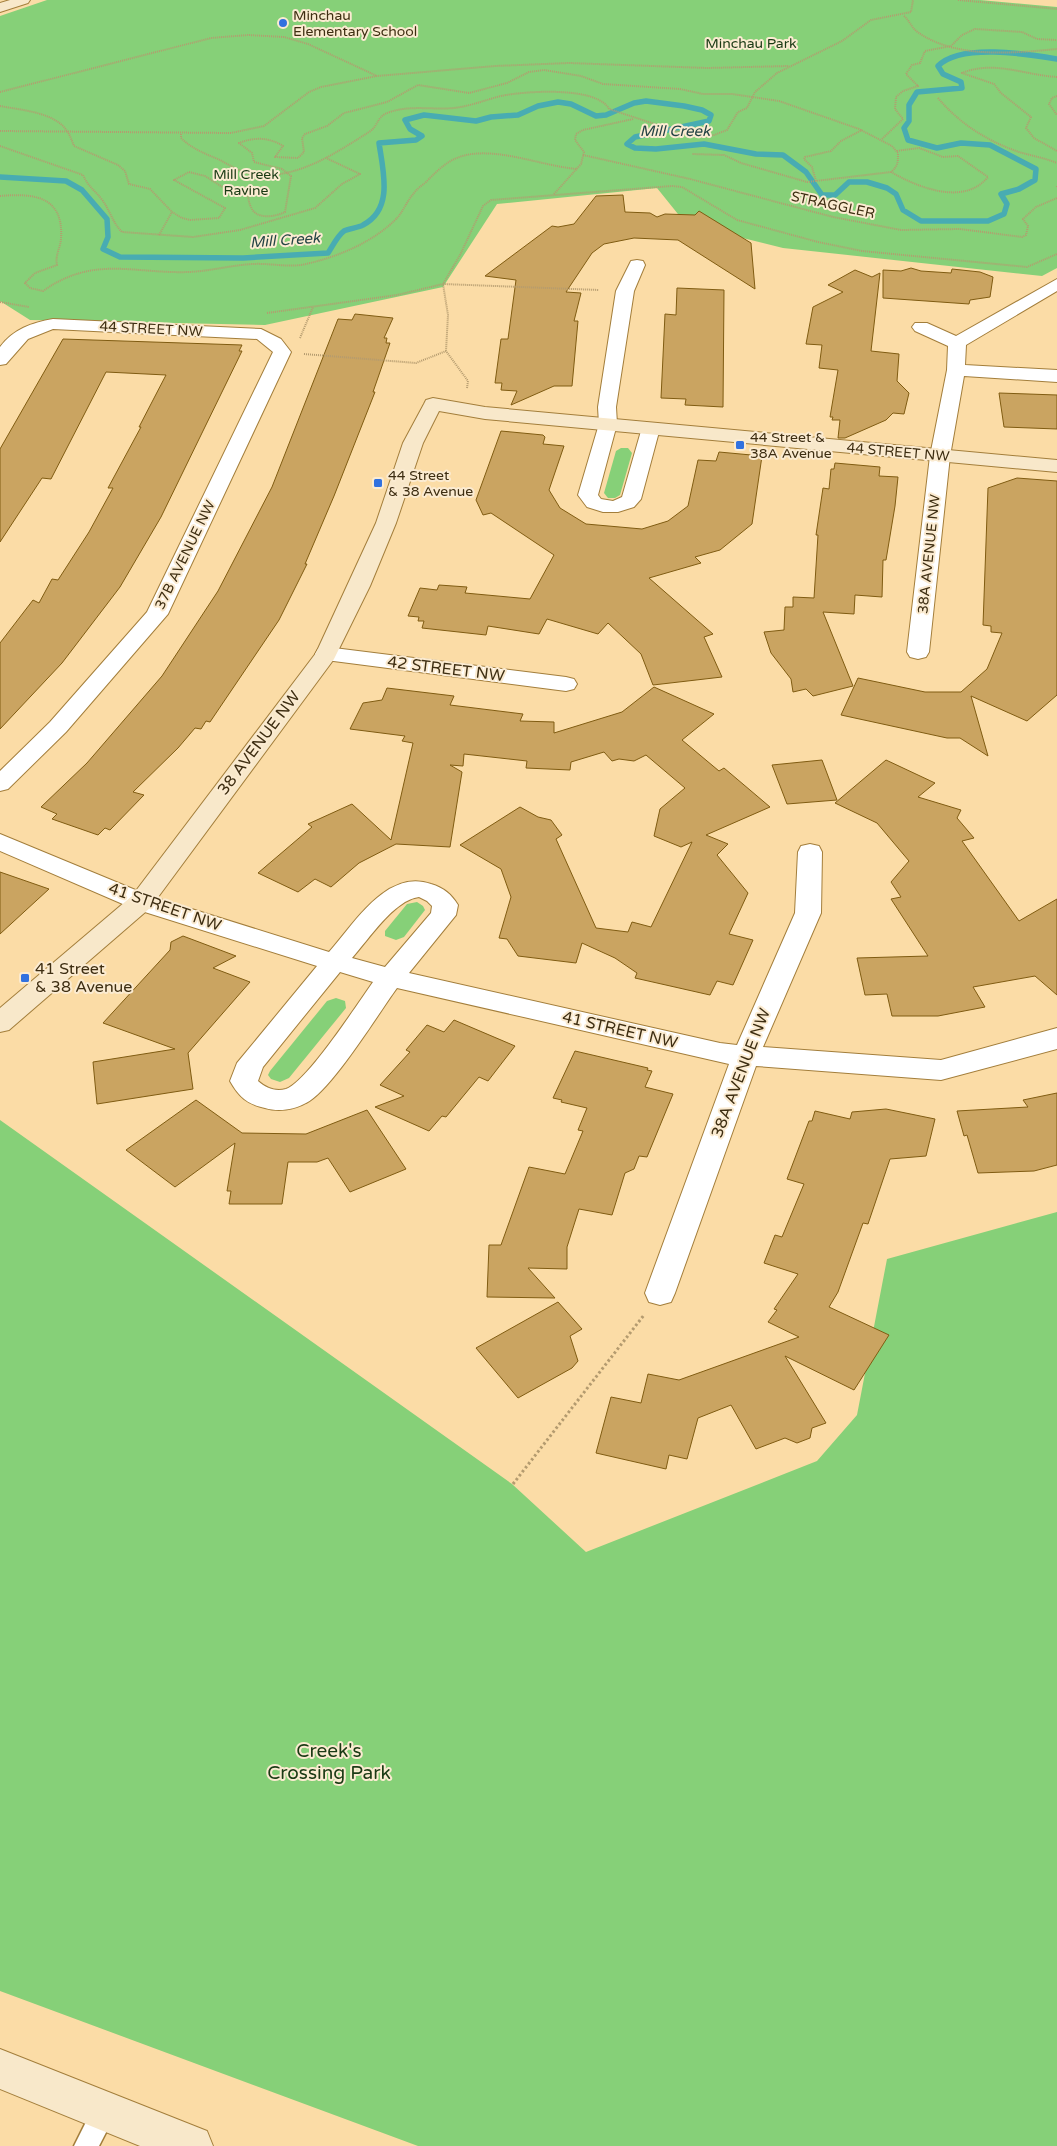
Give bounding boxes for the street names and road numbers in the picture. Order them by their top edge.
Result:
street label: STRAGGLER [790,188,876,222]
street label: 44 STREET NW [99,318,203,340]
street label: 44 STREET NW [846,439,950,465]
street label: 38A AVENUE NW [914,493,944,615]
street label: 37B AVENUE NW [151,498,219,612]
street label: 42 STREET NW [386,652,506,686]
street label: 38 AVENUE NW [213,687,305,799]
street label: 41 STREET NW [106,878,224,936]
street label: 38A AVENUE NW [707,1005,775,1141]
street label: 41 STREET NW [560,1007,680,1053]

